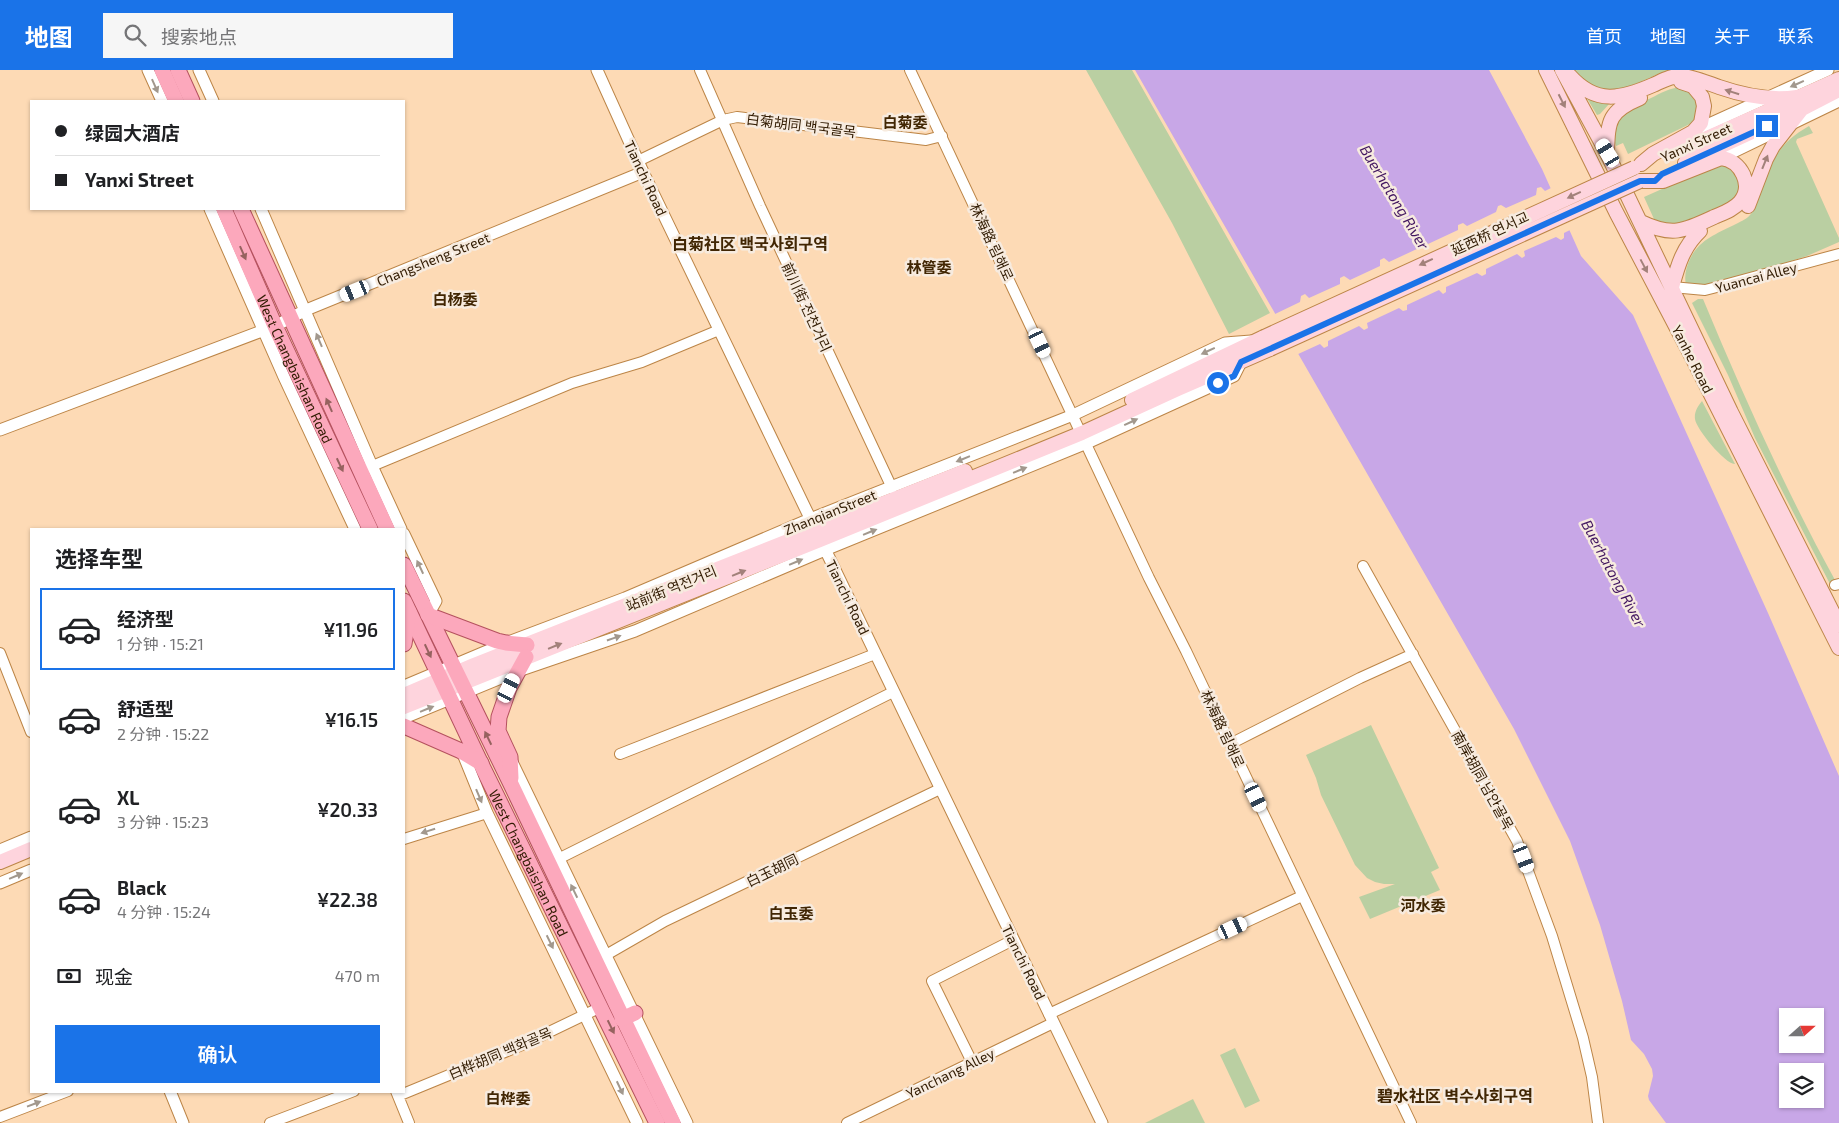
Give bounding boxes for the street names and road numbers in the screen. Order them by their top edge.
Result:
street label: 白菊胡同 백국골목 [745,110,857,140]
street label: Yanxi Street [1658,119,1734,165]
street label: Tianchi Road [621,138,671,218]
street label: 林海路 림해로 [967,200,1017,284]
street label: 延西桥 연서교 [1448,208,1532,258]
street label: Changsheng Street [374,229,492,289]
street label: Yuancai Alley [1713,258,1799,296]
street label: 前川街 전천거리 [779,260,835,354]
street label: West Changbaishan Road [254,292,337,446]
street label: Yanhe Road [1669,322,1717,396]
street label: ZhanqianStreet [781,486,879,538]
street label: Tianchi Road [823,557,873,637]
street label: 站前街 역전거리 [623,562,719,614]
street label: 林海路 림해로 [1198,687,1248,771]
street label: 南岸胡同 남안골목 [1449,727,1517,833]
street label: West Changbaishan Road [486,786,572,939]
street label: 白玉胡同 [743,850,801,890]
street label: Tianchi Road [999,922,1049,1002]
street label: 白桦胡同 백화골목 [446,1024,554,1082]
street label: Yanchang Alley [903,1044,998,1102]

